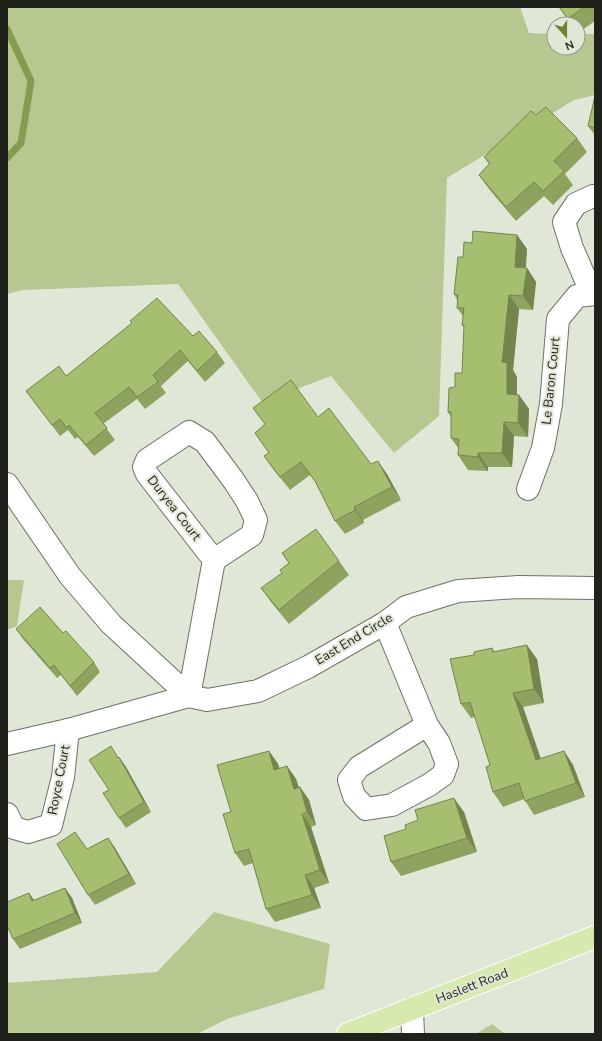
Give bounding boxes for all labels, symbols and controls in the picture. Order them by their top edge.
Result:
north arrow [546,16,586,56]
text: N [563,36,576,53]
street label: Le Baron Court [537,336,565,426]
street label: Duryea Court [143,472,205,545]
street label: East End Circle [312,609,396,669]
street label: Royce Court [43,743,75,816]
street label: Haslett Road [433,964,511,1008]

